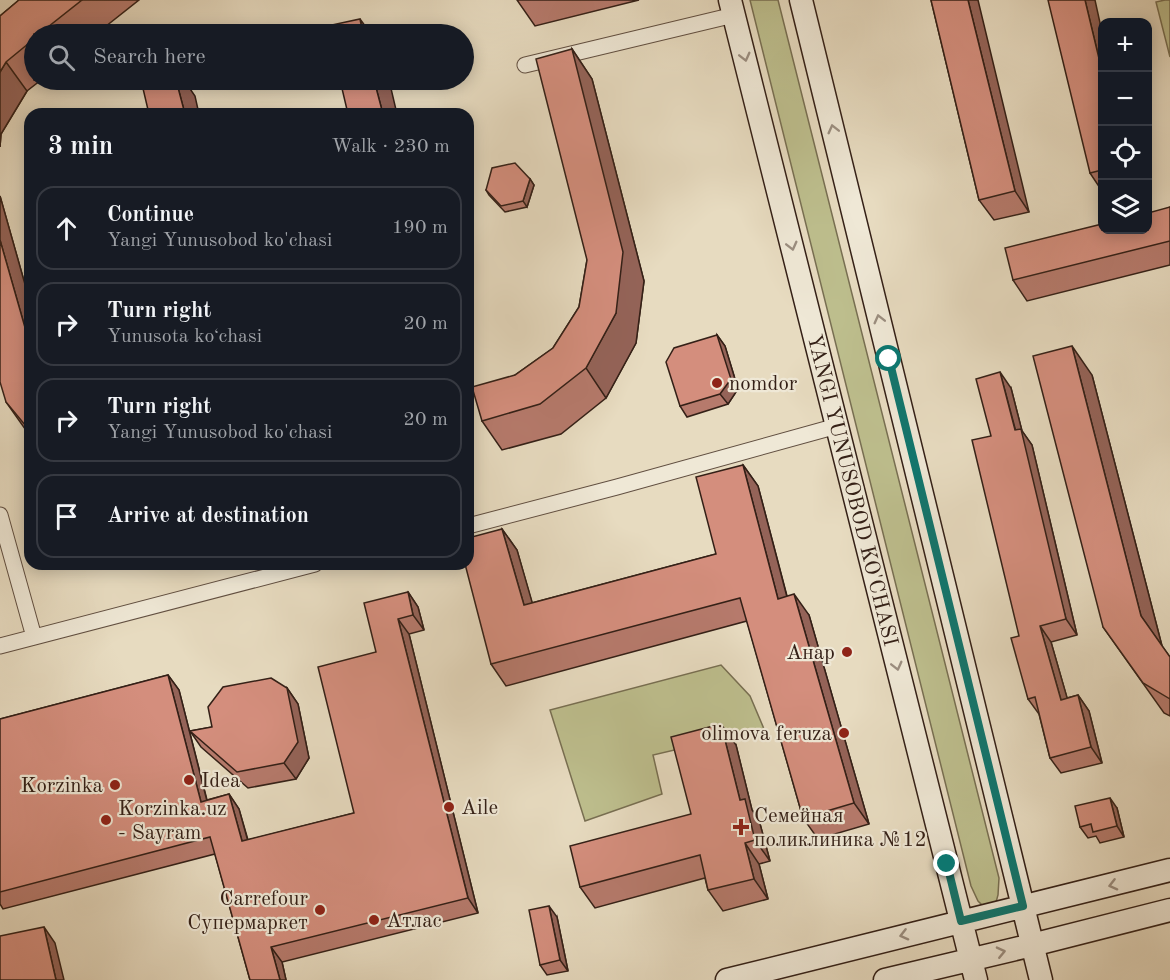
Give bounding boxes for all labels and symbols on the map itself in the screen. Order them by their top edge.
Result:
one-way arrow [737,52,750,62]
one-way arrow [827,125,840,135]
one-way arrow [785,241,798,251]
one-way arrow [874,314,887,324]
street label: YANGI YUNUSOBOD KO'CHASI [803,332,901,648]
route start [875,345,901,371]
place label: nomdor [729,374,798,395]
marker: nomdor [710,376,724,390]
place label: Анар [786,643,835,664]
marker: Анар [840,645,854,659]
one-way arrow [890,661,903,671]
place label: olimova feruza [701,724,832,745]
marker: olimova feruza [837,726,851,740]
place label: Idea [201,771,240,792]
marker: Idea [182,773,196,787]
place label: Korzinka [21,776,103,797]
marker: Korzinka [108,778,122,792]
place label: Aile [461,798,498,819]
place label: Korzinka.uz - Sayram [118,799,227,844]
marker: Aile [442,800,456,814]
place label: Семейная поликлиника №12 [754,806,927,851]
marker: Korzinka.uz - Sayram [99,813,113,827]
marker: Семейная поликлиника №12 [732,818,750,836]
route end [933,850,959,876]
one-way arrow [1108,877,1118,890]
place label: Carrefour Супермаркет [187,889,308,934]
marker: Carrefour Супермаркет [313,903,327,917]
place label: Атлас [386,911,442,932]
marker: Атлас [367,913,381,927]
one-way arrow [899,928,909,941]
one-way arrow [996,947,1006,960]

